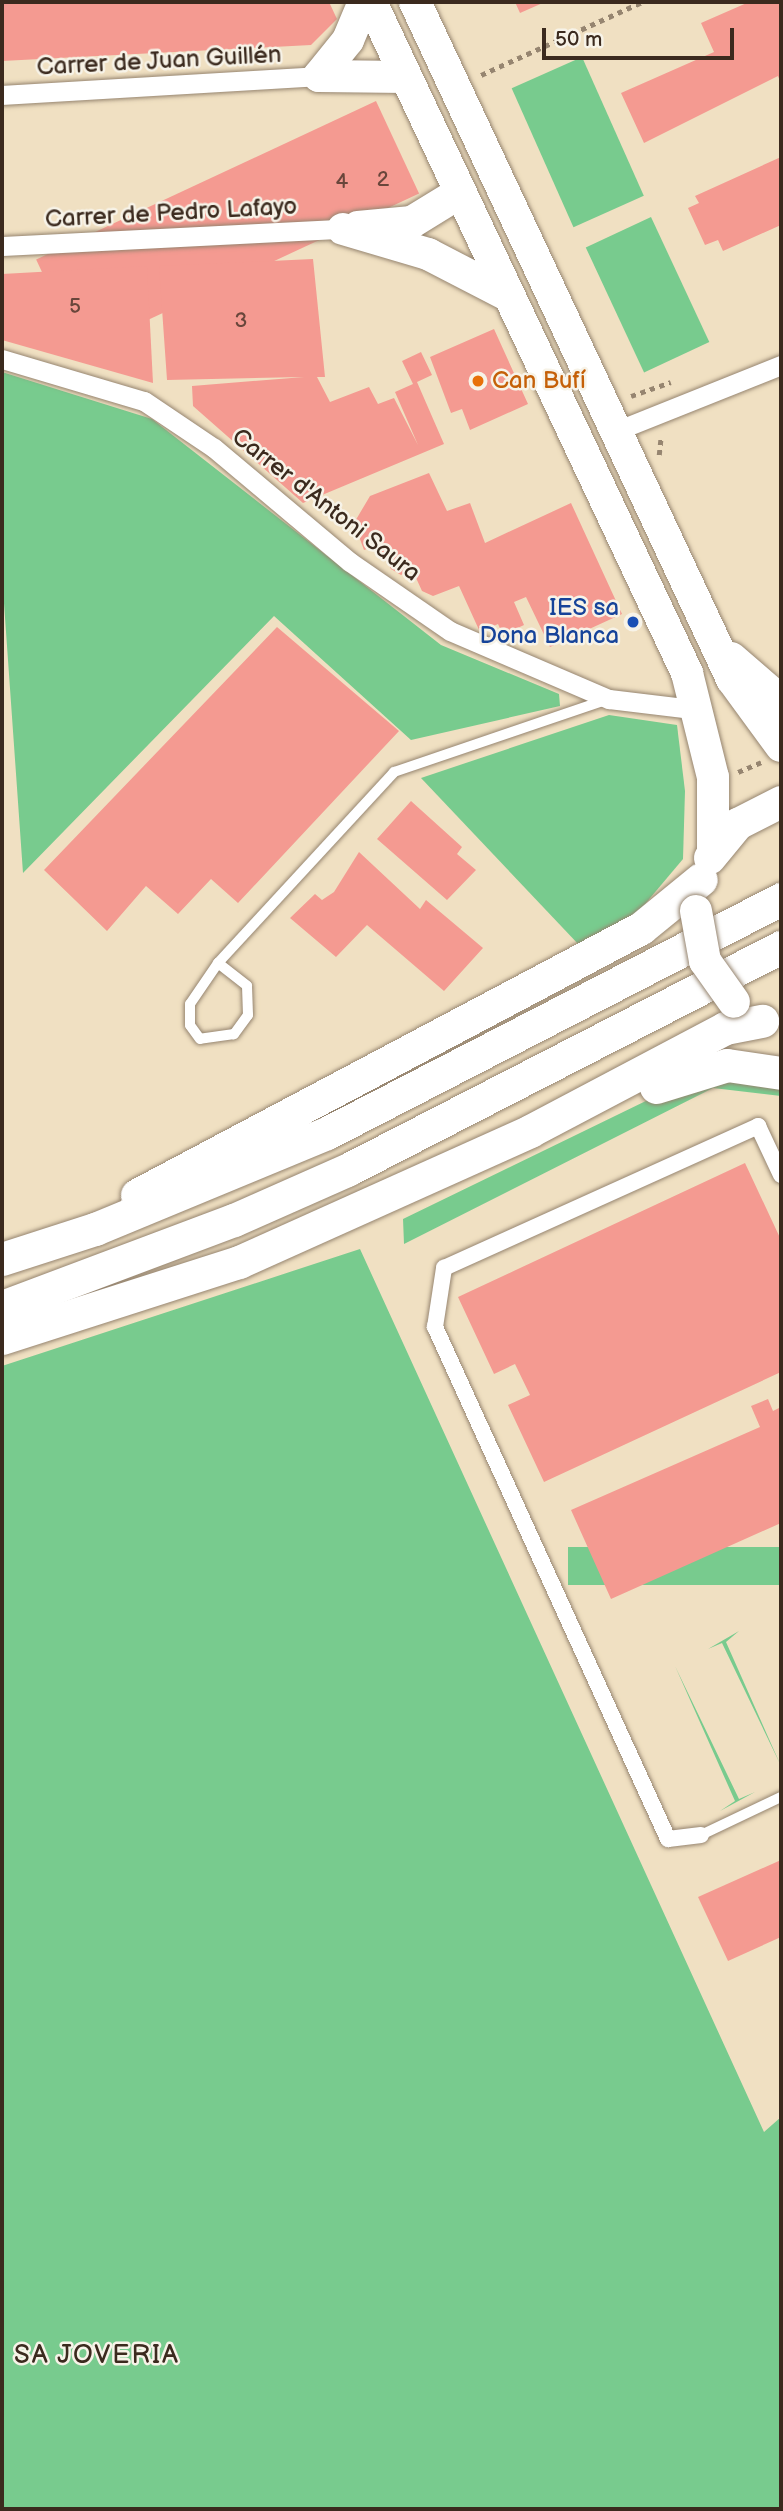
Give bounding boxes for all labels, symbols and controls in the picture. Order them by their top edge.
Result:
scale bar [545,14,738,58]
text: 50 m [555,27,602,52]
street label: Carrer de Juan Guillén [35,40,283,82]
house number: 2 [377,167,389,193]
house number: 4 [336,169,348,195]
street label: Carrer de Pedro Lafayo [44,192,298,234]
house number: 5 [69,294,81,320]
house number: 3 [235,308,247,334]
place label: Can Bufí [492,367,586,395]
marker: Can Bufí [470,373,486,389]
street label: Carrer d'Antoni Saura [226,422,426,588]
place label: IES sa Dona Blanca [480,594,619,650]
marker: IES sa Dona Blanca [625,614,641,630]
district label: SA JOVERIA [15,2340,179,2372]

